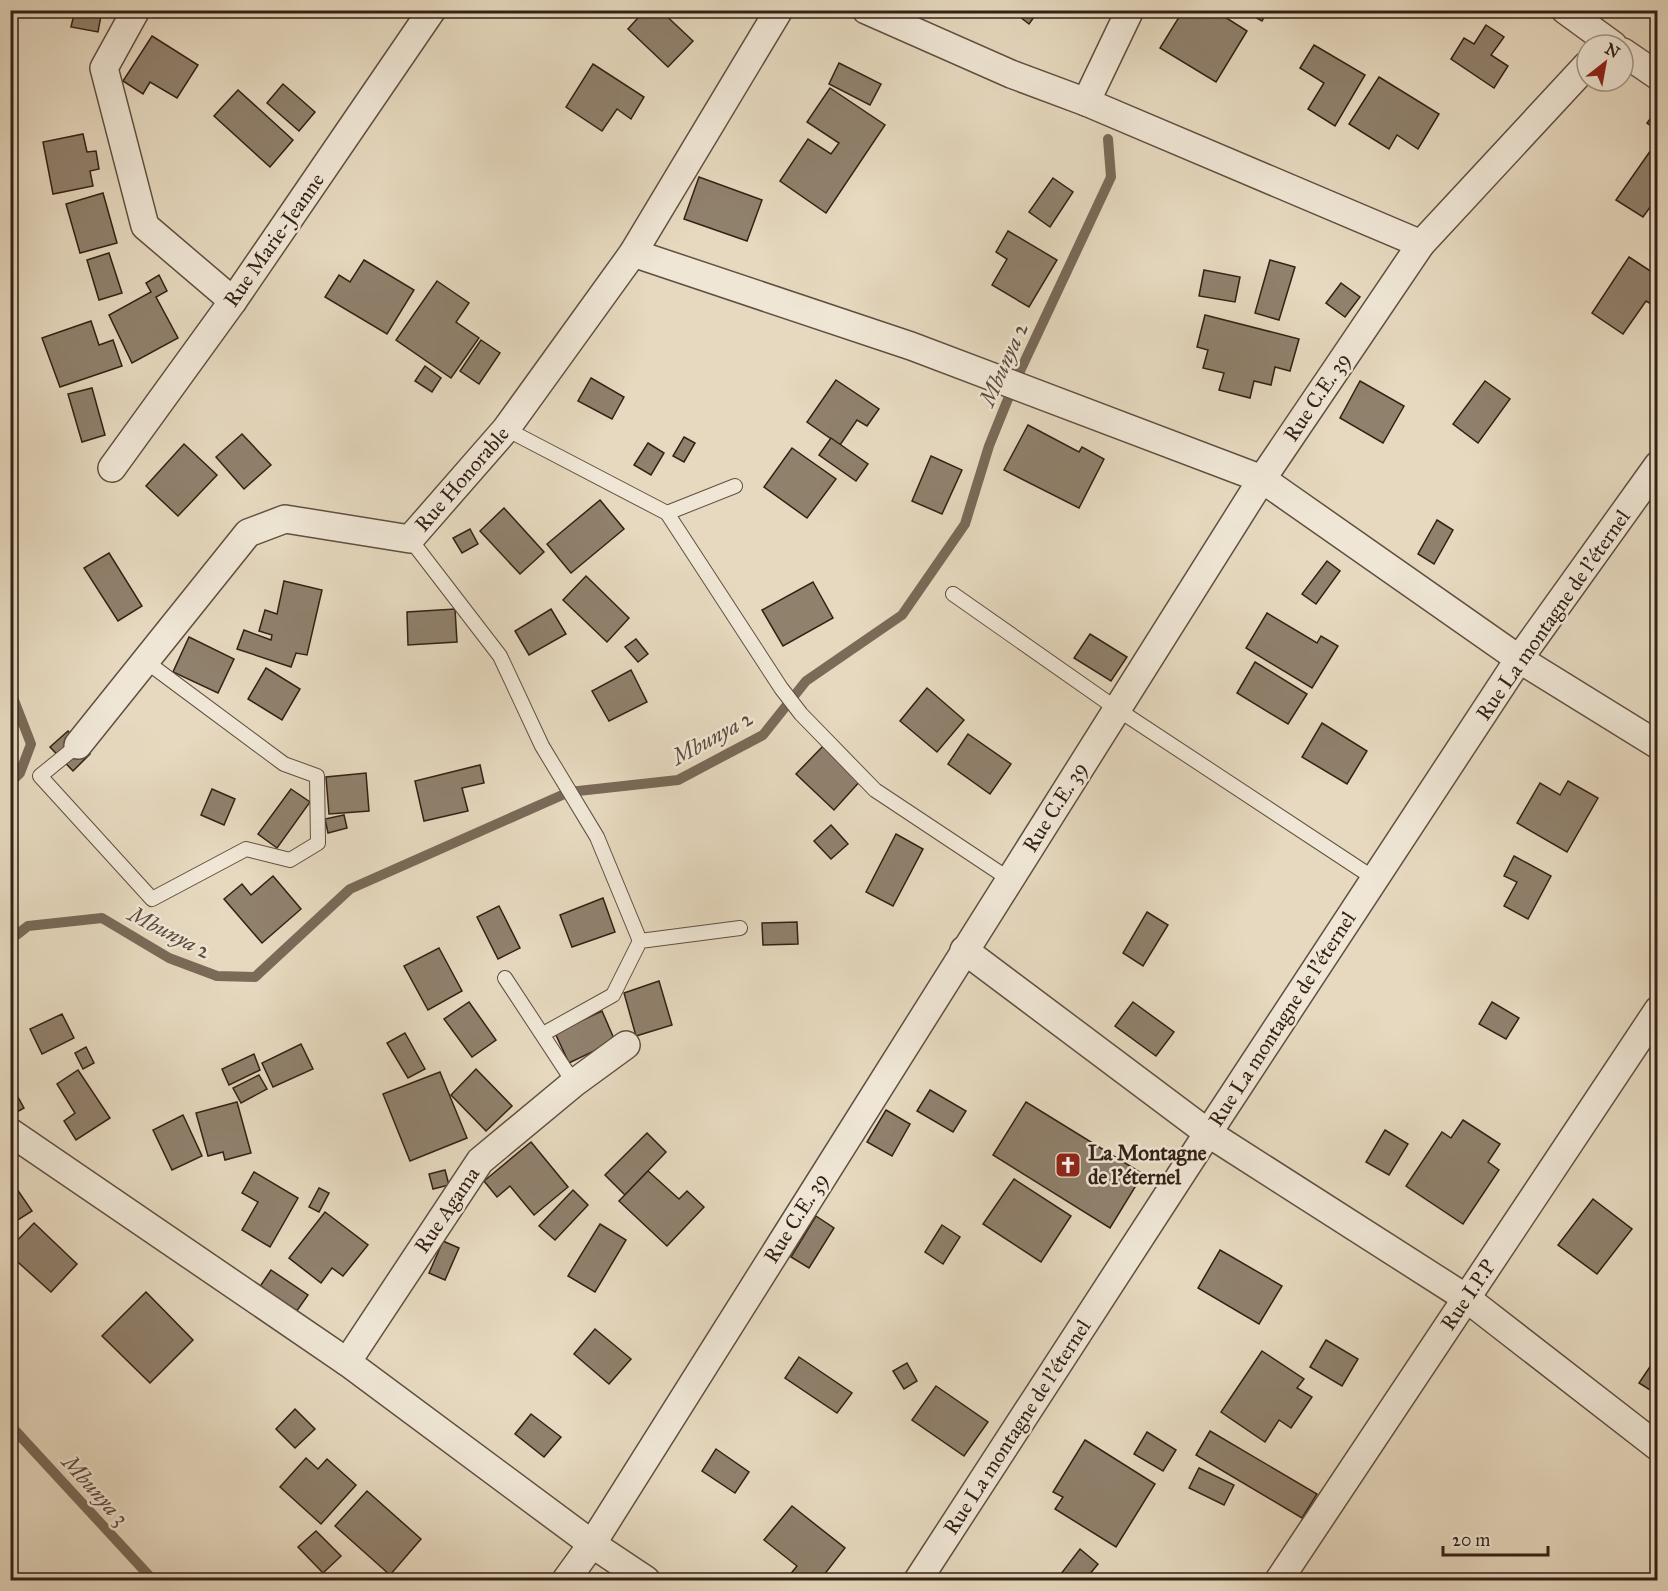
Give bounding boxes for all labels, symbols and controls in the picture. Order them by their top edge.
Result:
north arrow [1575,33,1635,93]
text: N [1602,39,1624,62]
street label: Rue Marie-Jeanne [218,168,330,312]
water label: Mbunya 2 [972,318,1034,412]
street label: Rue C.E. 39 [1278,348,1356,446]
street label: Rue Honorable [409,421,515,537]
street label: Rue La montagne de l'éternel [1470,504,1636,725]
water label: Mbunya 2 [665,704,758,772]
street label: Rue C.E. 39 [1017,757,1093,857]
water label: Mbunya 2 [123,899,215,965]
street label: Rue La montagne de l'éternel [1203,906,1362,1131]
place label: La Montagne de l'éternel [1088,1140,1207,1190]
church icon: La Montagne de l'éternel [1053,1150,1083,1180]
street label: Rue Agama [409,1162,485,1258]
street label: Rue C.E. 39 [758,1168,834,1268]
street label: Rue I.P.P [1435,1255,1501,1335]
street label: Rue La montagne de l'éternel [938,1314,1097,1539]
water label: Mbunya 3 [55,1448,135,1531]
scale bar [1443,1519,1548,1557]
text: 20 m [1452,1529,1490,1551]

